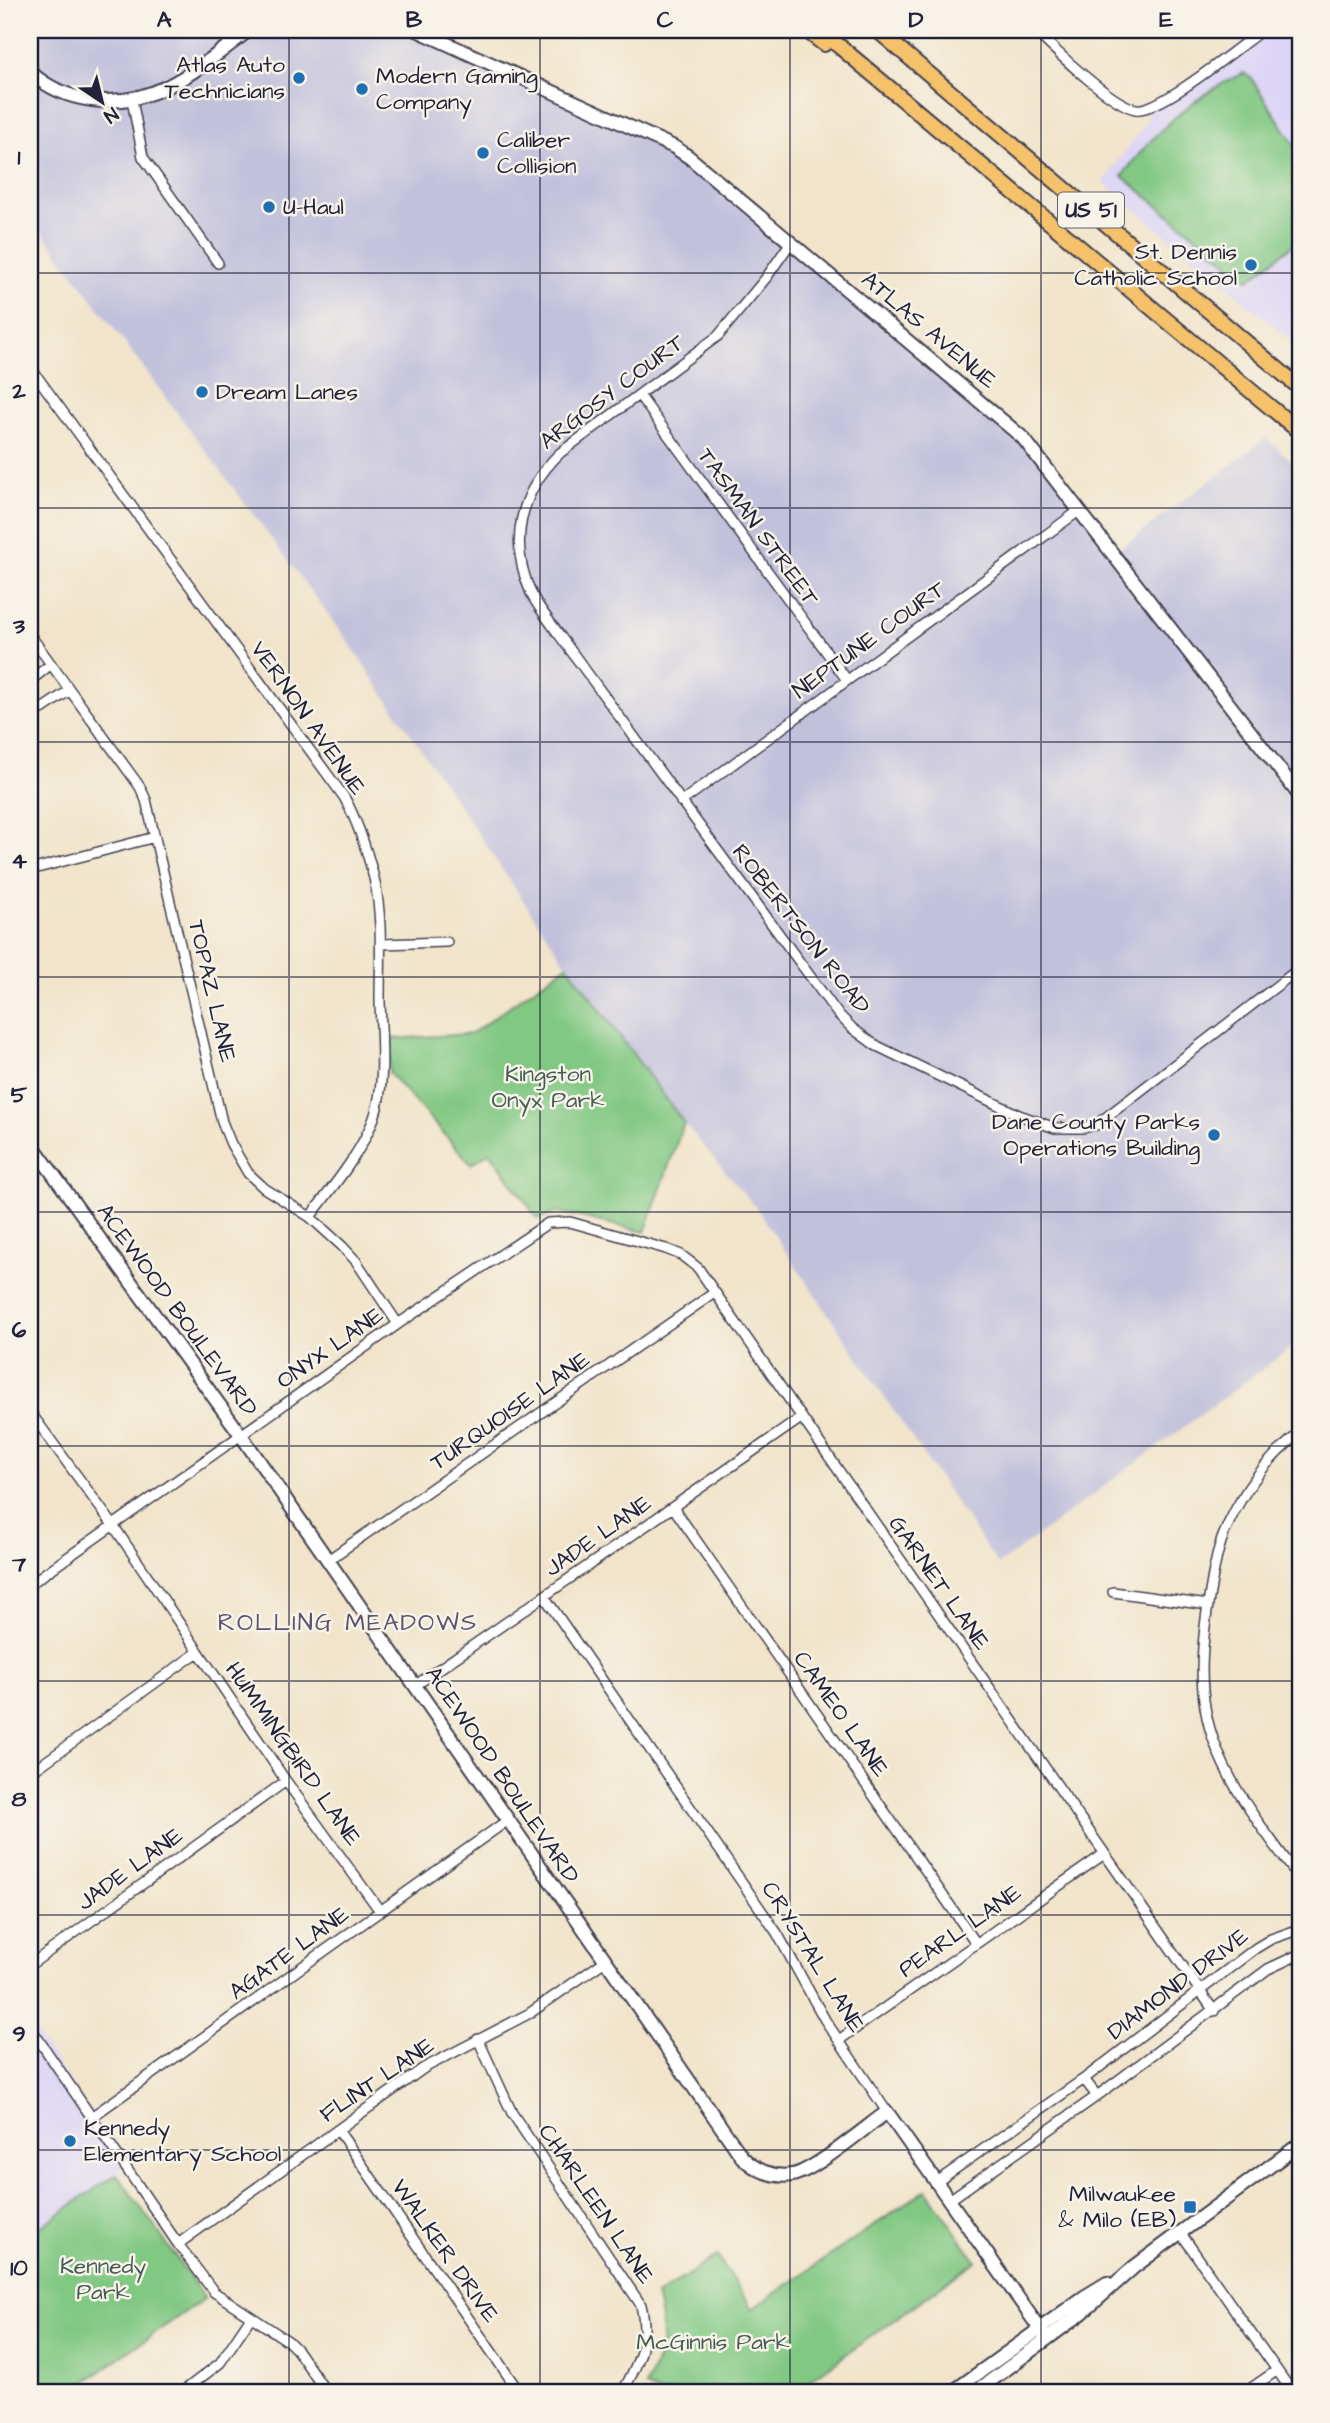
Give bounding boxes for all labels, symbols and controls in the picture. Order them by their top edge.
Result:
text: A [157,4,172,36]
text: B [406,4,423,36]
text: C [657,4,674,36]
text: D [909,4,924,36]
text: E [1159,4,1173,36]
place label: Atlas Auto Technicians [165,49,285,107]
place label: Modern Gaming Company [376,60,538,119]
north arrow [66,66,136,136]
marker: Atlas Auto Technicians [291,70,307,86]
marker: Modern Gaming Company [354,81,370,97]
text: N [98,100,124,129]
place label: Caliber Collision [497,124,576,182]
text: 1 [18,141,21,173]
marker: Caliber Collision [475,145,491,161]
place label: U-Haul [283,191,344,223]
road number: US 51 [1058,192,1124,228]
marker: U-Haul [261,199,277,215]
place label: St. Dennis Catholic School [1074,236,1237,294]
marker: St. Dennis Catholic School [1243,257,1259,273]
street label: ATLAS AVENUE [855,264,1004,396]
street label: ARGOSY COURT [533,326,692,457]
text: 2 [11,375,26,407]
place label: Dream Lanes [216,376,358,408]
marker: Dream Lanes [194,384,210,400]
street label: TASMAN STREET [690,441,827,613]
street label: NEPTUNE COURT [786,573,953,707]
text: 3 [12,610,25,642]
street label: VERNON AVENUE [243,634,373,802]
street label: ROBERTSON ROAD [724,837,878,1021]
text: 4 [11,845,27,877]
street label: TOPAZ LANE [180,917,244,1066]
park label: Kingston Onyx Park [492,1058,604,1117]
text: 5 [11,1079,28,1111]
place label: Dane County Parks Operations Building [992,1106,1200,1165]
marker: Dane County Parks Operations Building [1206,1127,1222,1143]
street label: ACEWOOD BOULEVARD [89,1197,265,1423]
street label: ONYX LANE [270,1299,390,1397]
text: 6 [12,1314,27,1346]
street label: TURQUOISE LANE [424,1344,597,1478]
street label: JADE LANE [538,1487,658,1584]
street label: GARNET LANE [881,1509,997,1657]
text: 7 [11,1548,27,1580]
district label: ROLLING MEADOWS [218,1606,478,1640]
street label: CAMEO LANE [786,1645,896,1784]
street label: HUMMINGBIRD LANE [217,1656,369,1853]
street label: ACEWOOD BOULEVARD [417,1660,587,1890]
text: 8 [12,1783,27,1815]
street label: JADE LANE [71,1820,190,1918]
street label: CRYSTAL LANE [754,1875,873,2039]
street label: PEARL LANE [892,1877,1028,1985]
street label: AGATE LANE [222,1898,356,2007]
street label: DIAMOND DRIVE [1101,1920,1255,2048]
text: 9 [12,2018,26,2050]
street label: FLINT LANE [313,2030,441,2130]
place label: Kennedy Elementary School [84,2112,281,2171]
street label: CHARLEEN LANE [531,2118,662,2291]
marker: Kennedy Elementary School [62,2133,78,2149]
street label: WALKER DRIVE [384,2173,507,2329]
place label: Milwaukee & Milo (EB) [1058,2178,1176,2236]
marker: Milwaukee & Milo (EB) [1182,2199,1198,2215]
park label: Kennedy Park [60,2250,146,2308]
text: 10 [10,2252,28,2284]
park label: McGinnis Park [636,2326,790,2358]

